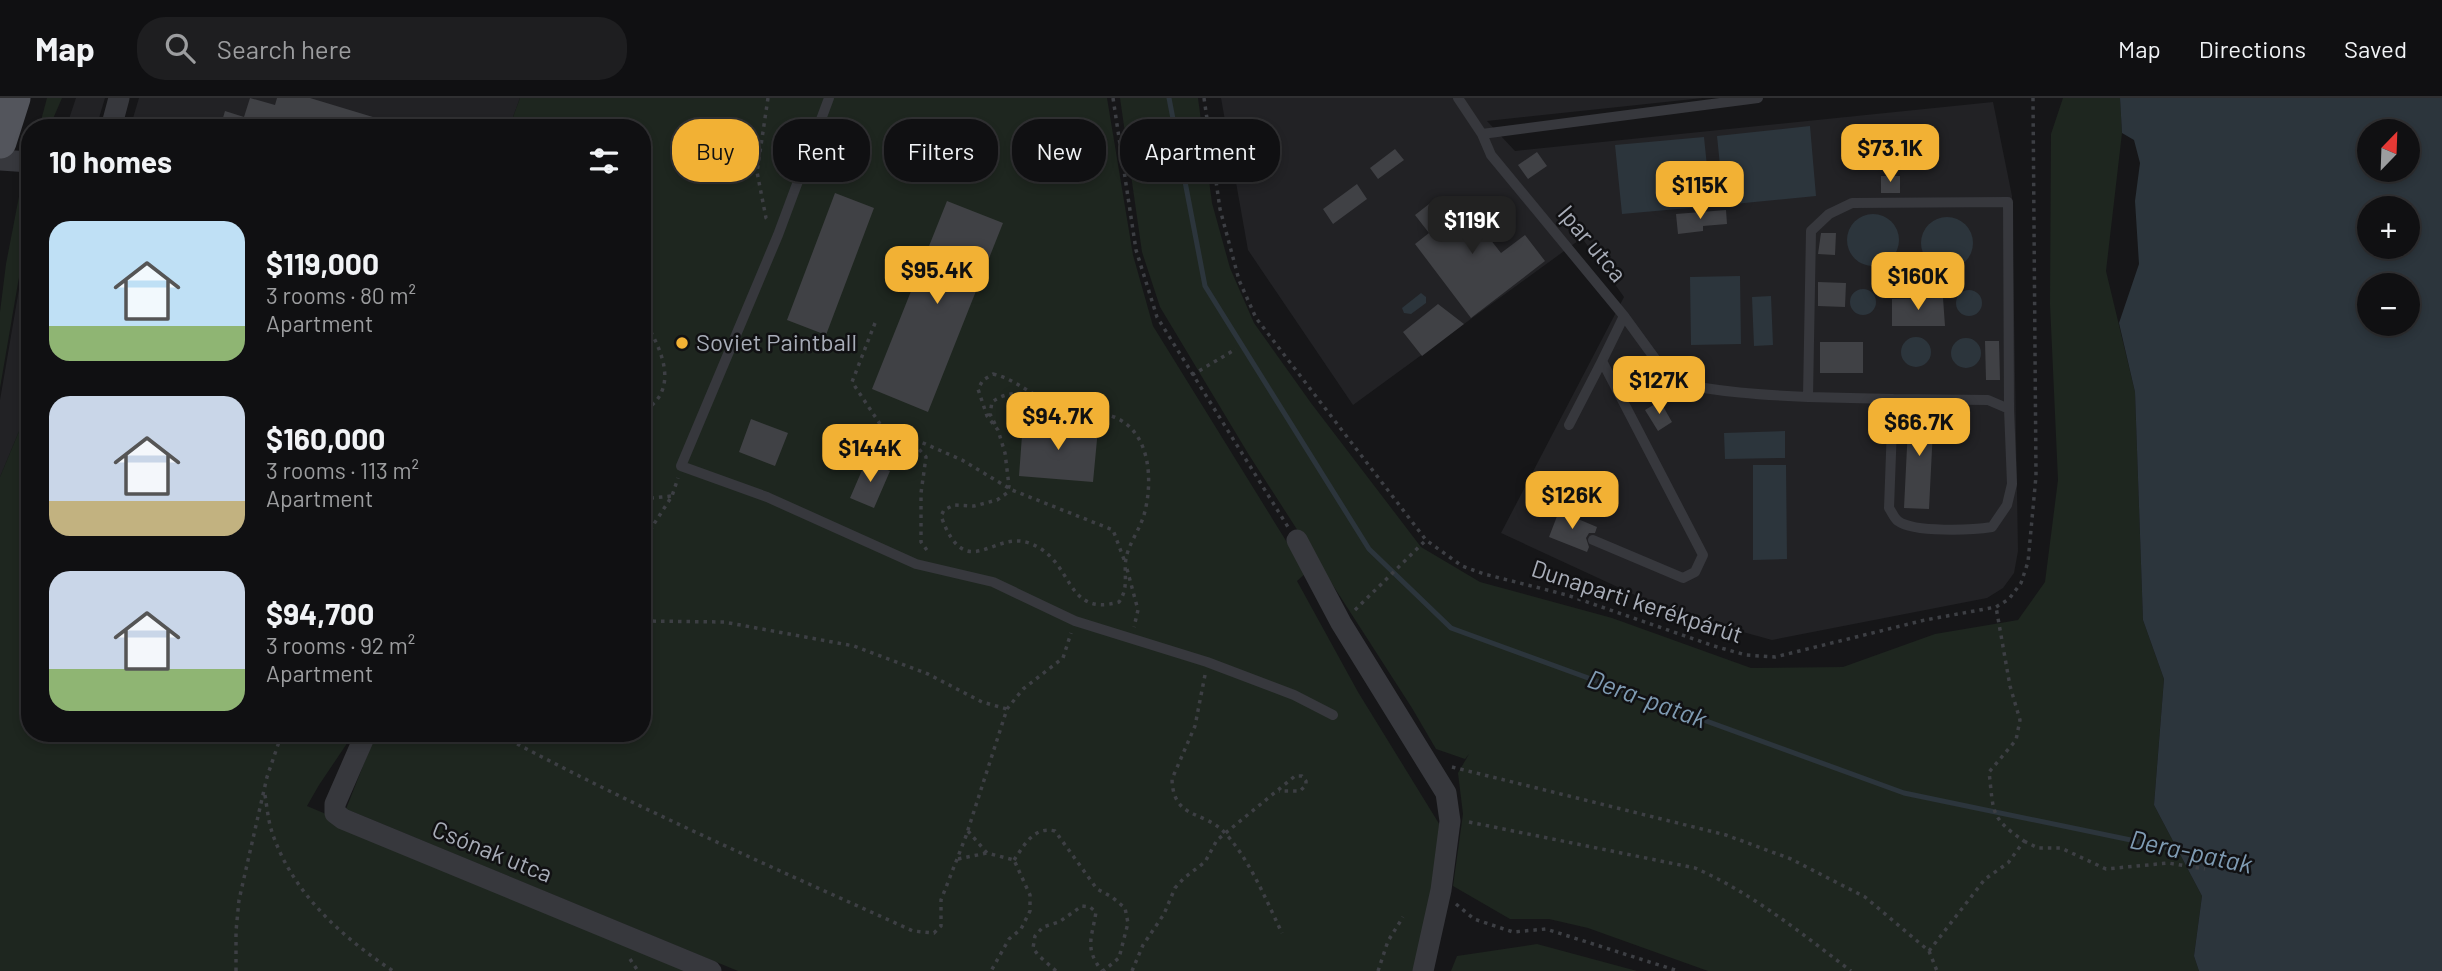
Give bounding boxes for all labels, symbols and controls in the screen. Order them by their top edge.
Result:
search box [137,17,627,80]
text: Map [35,28,95,68]
icon: search [161,29,199,67]
text: Search here [217,33,352,64]
text: Map [2118,34,2161,63]
text: Directions [2199,34,2306,63]
text: Saved [2344,34,2407,63]
chip: Buy [672,119,759,182]
chip: Rent [773,119,870,182]
chip: Filters [884,119,998,182]
chip: New [1012,119,1106,182]
chip: Apartment [1120,119,1280,182]
north arrow [2357,119,2420,182]
map controls [2357,119,2420,336]
pin: $73.1K [1833,125,1947,184]
text: $73.1K [1857,133,1923,161]
icon: filters [585,142,623,180]
text: 10 homes [49,143,172,179]
pin: $115K [1651,162,1749,221]
text: $115K [1672,170,1728,198]
button: + [2357,196,2420,259]
pin: $119K [1423,197,1521,256]
street label: Ipar utca [1553,199,1634,287]
text: $119K [1444,205,1500,233]
text: $119,000 [266,245,379,281]
pin: $95.4K [880,246,994,306]
icon: home [105,249,189,333]
pin: $160K [1869,252,1967,312]
text: $95.4K [901,255,973,283]
text: $160K [1887,261,1949,289]
button: − [2357,273,2420,336]
text: 3 rooms · 80 m² [266,281,416,309]
text: Apartment [266,309,373,337]
place label: Soviet Paintball [696,327,857,356]
marker: Soviet Paintball [674,335,690,351]
pin: $127K [1610,356,1708,416]
text: $127K [1629,365,1689,393]
pin: $94.7K [1001,392,1115,452]
pin: $66.7K [1862,398,1976,458]
text: $94.7K [1022,401,1094,429]
text: $66.7K [1884,407,1954,435]
text: $160,000 [266,420,385,456]
icon: home [105,424,189,508]
pin: $144K [821,424,919,484]
text: $144K [838,433,902,461]
text: 3 rooms · 113 m² [266,456,419,484]
pin: $126K [1523,472,1621,531]
text: $126K [1542,480,1602,508]
text: Apartment [266,484,373,512]
street label: Dunaparti kerékpárút [1528,553,1747,648]
text: $94,700 [266,595,374,631]
icon: home [105,599,189,683]
text: 3 rooms · 92 m² [266,631,415,659]
text: Apartment [266,659,373,687]
water label: Dera-patak [1584,662,1712,734]
street label: Csónak utca [428,813,557,888]
water label: Dera-patak [2127,822,2256,879]

